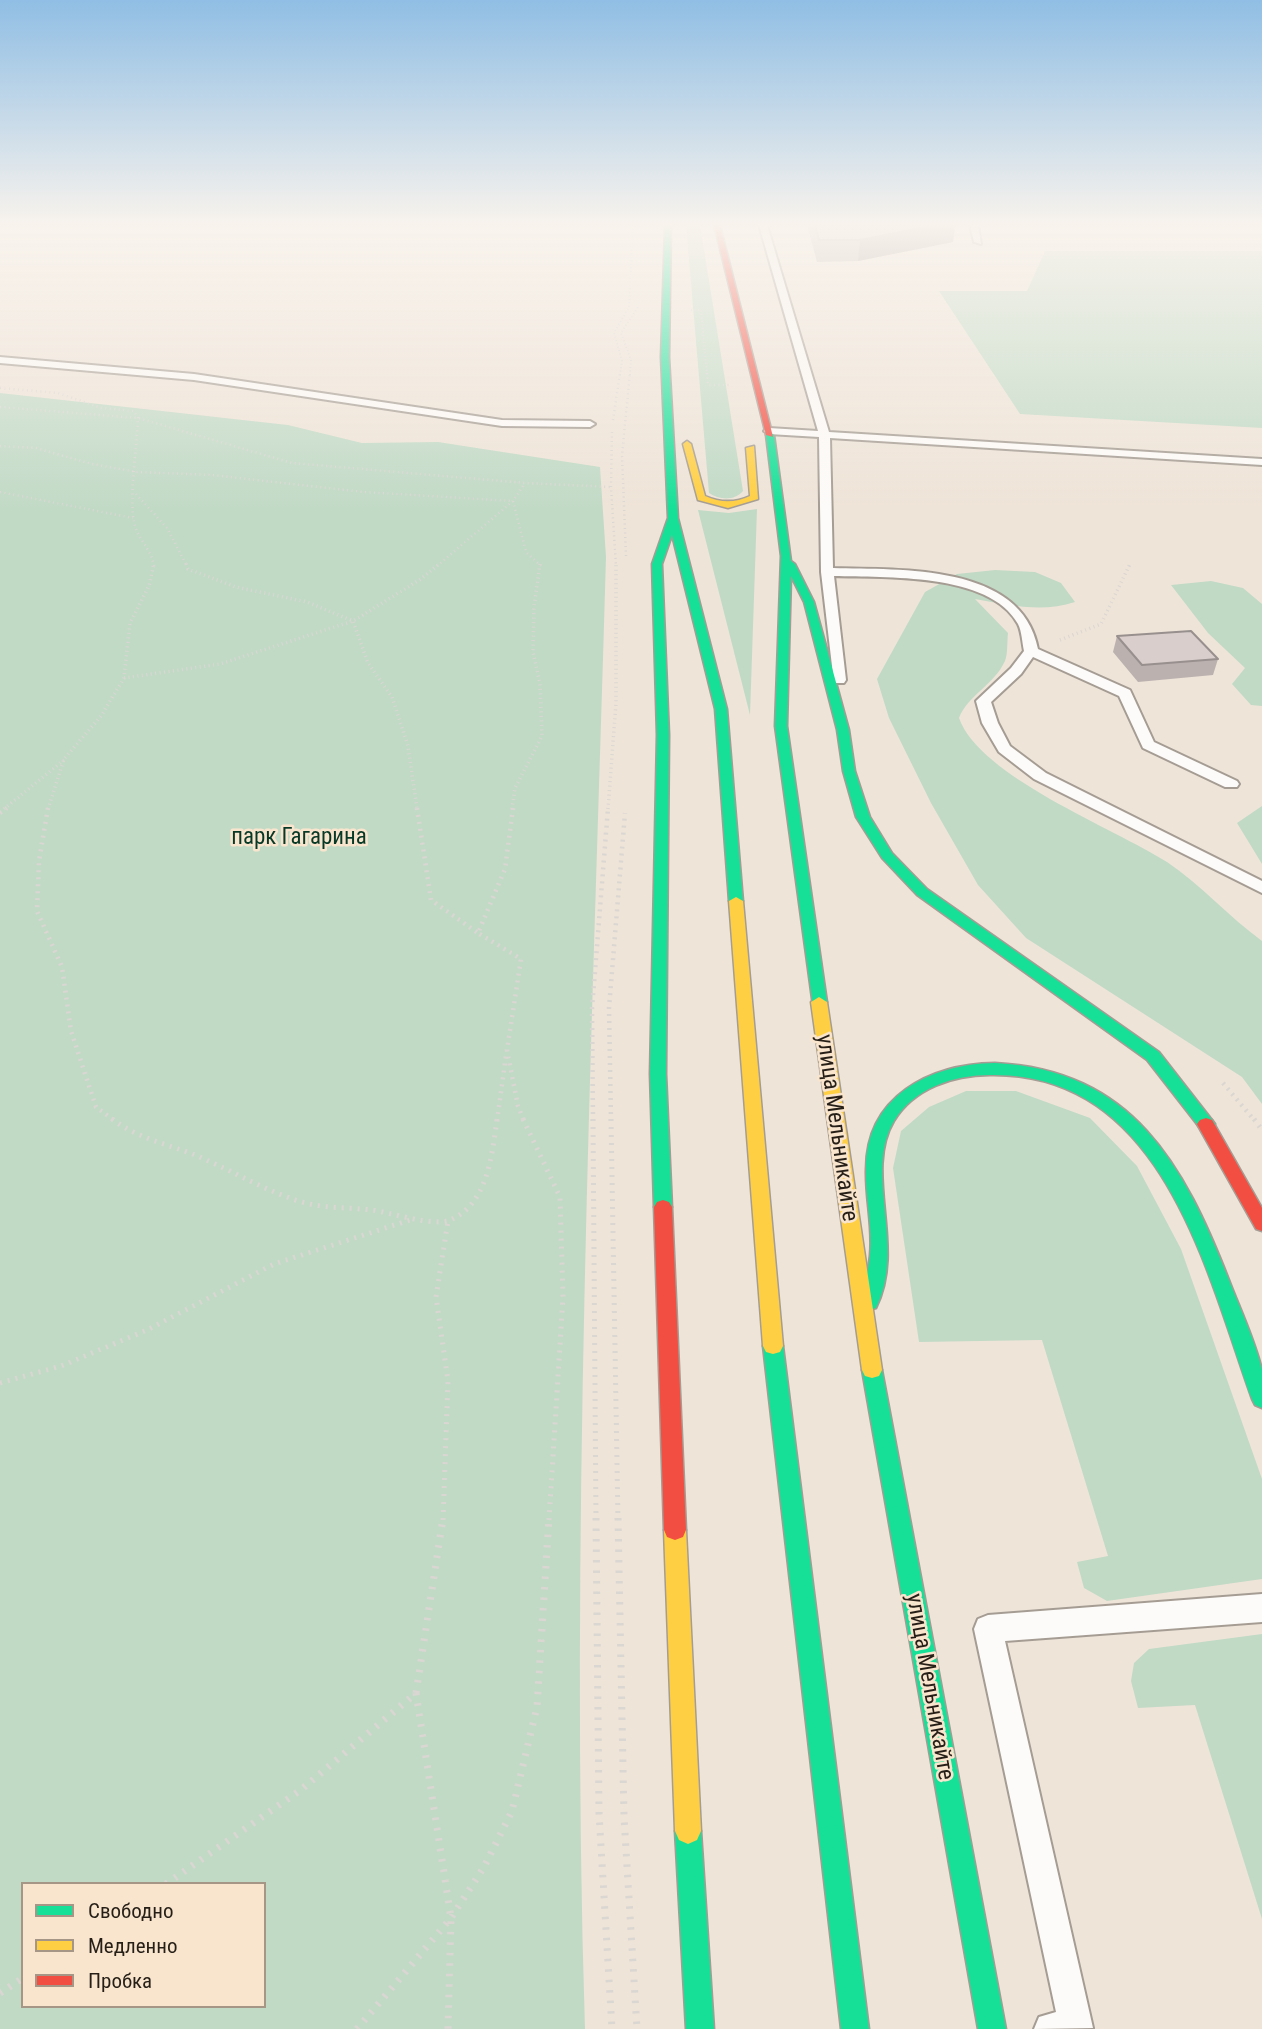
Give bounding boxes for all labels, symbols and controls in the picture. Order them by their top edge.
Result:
park label: парк Гагарина [231,824,367,852]
street label: улица Мельникайте [809,1033,863,1223]
street label: улица Мельникайте [899,1592,959,1782]
legend [21,1882,266,2008]
text: Свободно [88,1899,174,1923]
text: Медленно [88,1934,177,1958]
text: Пробка [88,1969,152,1993]

